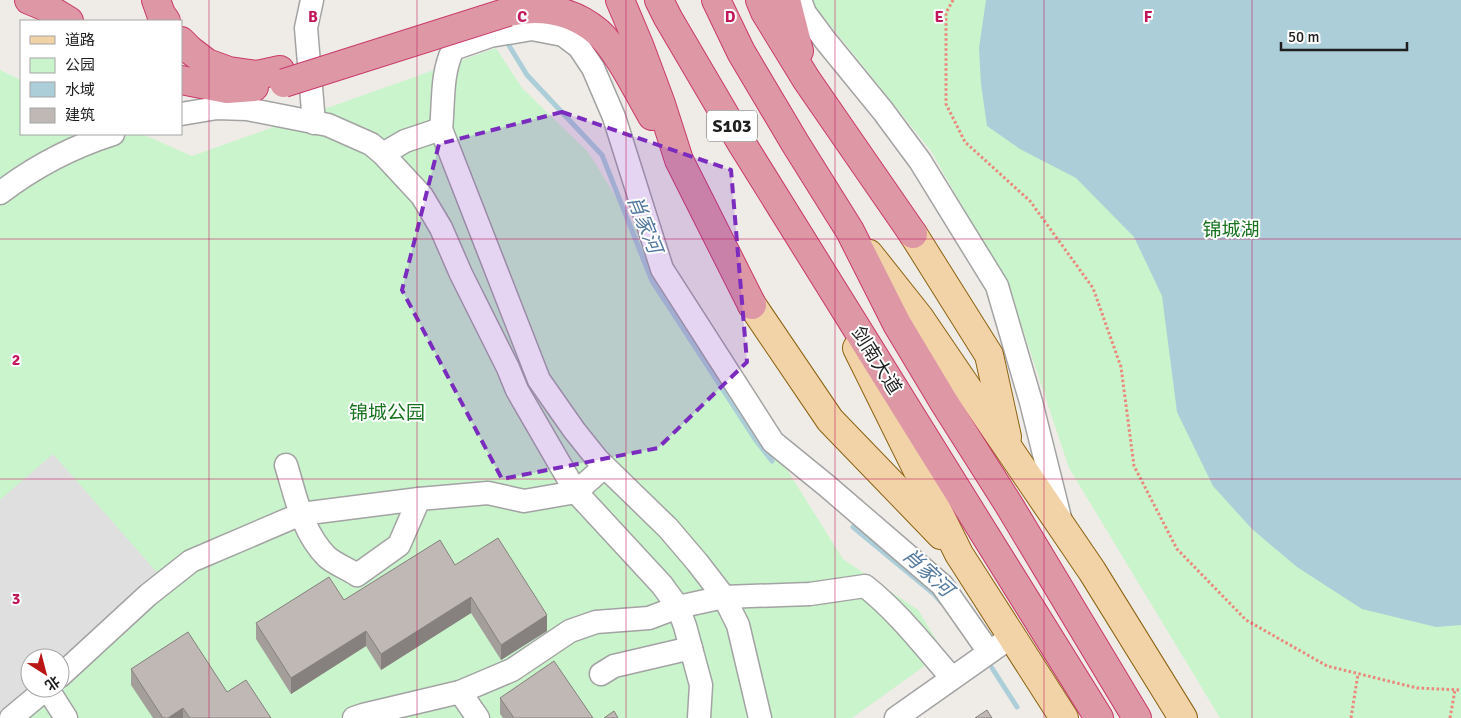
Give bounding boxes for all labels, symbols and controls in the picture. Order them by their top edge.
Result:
text: B [308,7,318,27]
text: C [517,7,527,27]
text: D [725,7,736,27]
text: E [934,7,944,27]
text: F [1144,7,1153,27]
legend [20,20,182,135]
scale bar [1281,20,1407,52]
text: 50 m [1288,28,1319,46]
text: 道路 [65,31,95,49]
text: 公园 [65,56,95,74]
text: 水域 [65,81,95,99]
text: 建筑 [65,106,95,124]
road number: S103 [707,110,757,142]
water label: 肖家河 [622,192,669,260]
park label: 锦城湖 [1202,218,1260,242]
street label: 剑南大道 [846,322,906,399]
text: 2 [12,350,20,370]
park label: 锦城公园 [349,401,425,425]
water label: 肖家河 [897,543,961,605]
text: 3 [12,589,20,609]
north arrow [20,648,70,698]
text: 北 [42,672,63,694]

